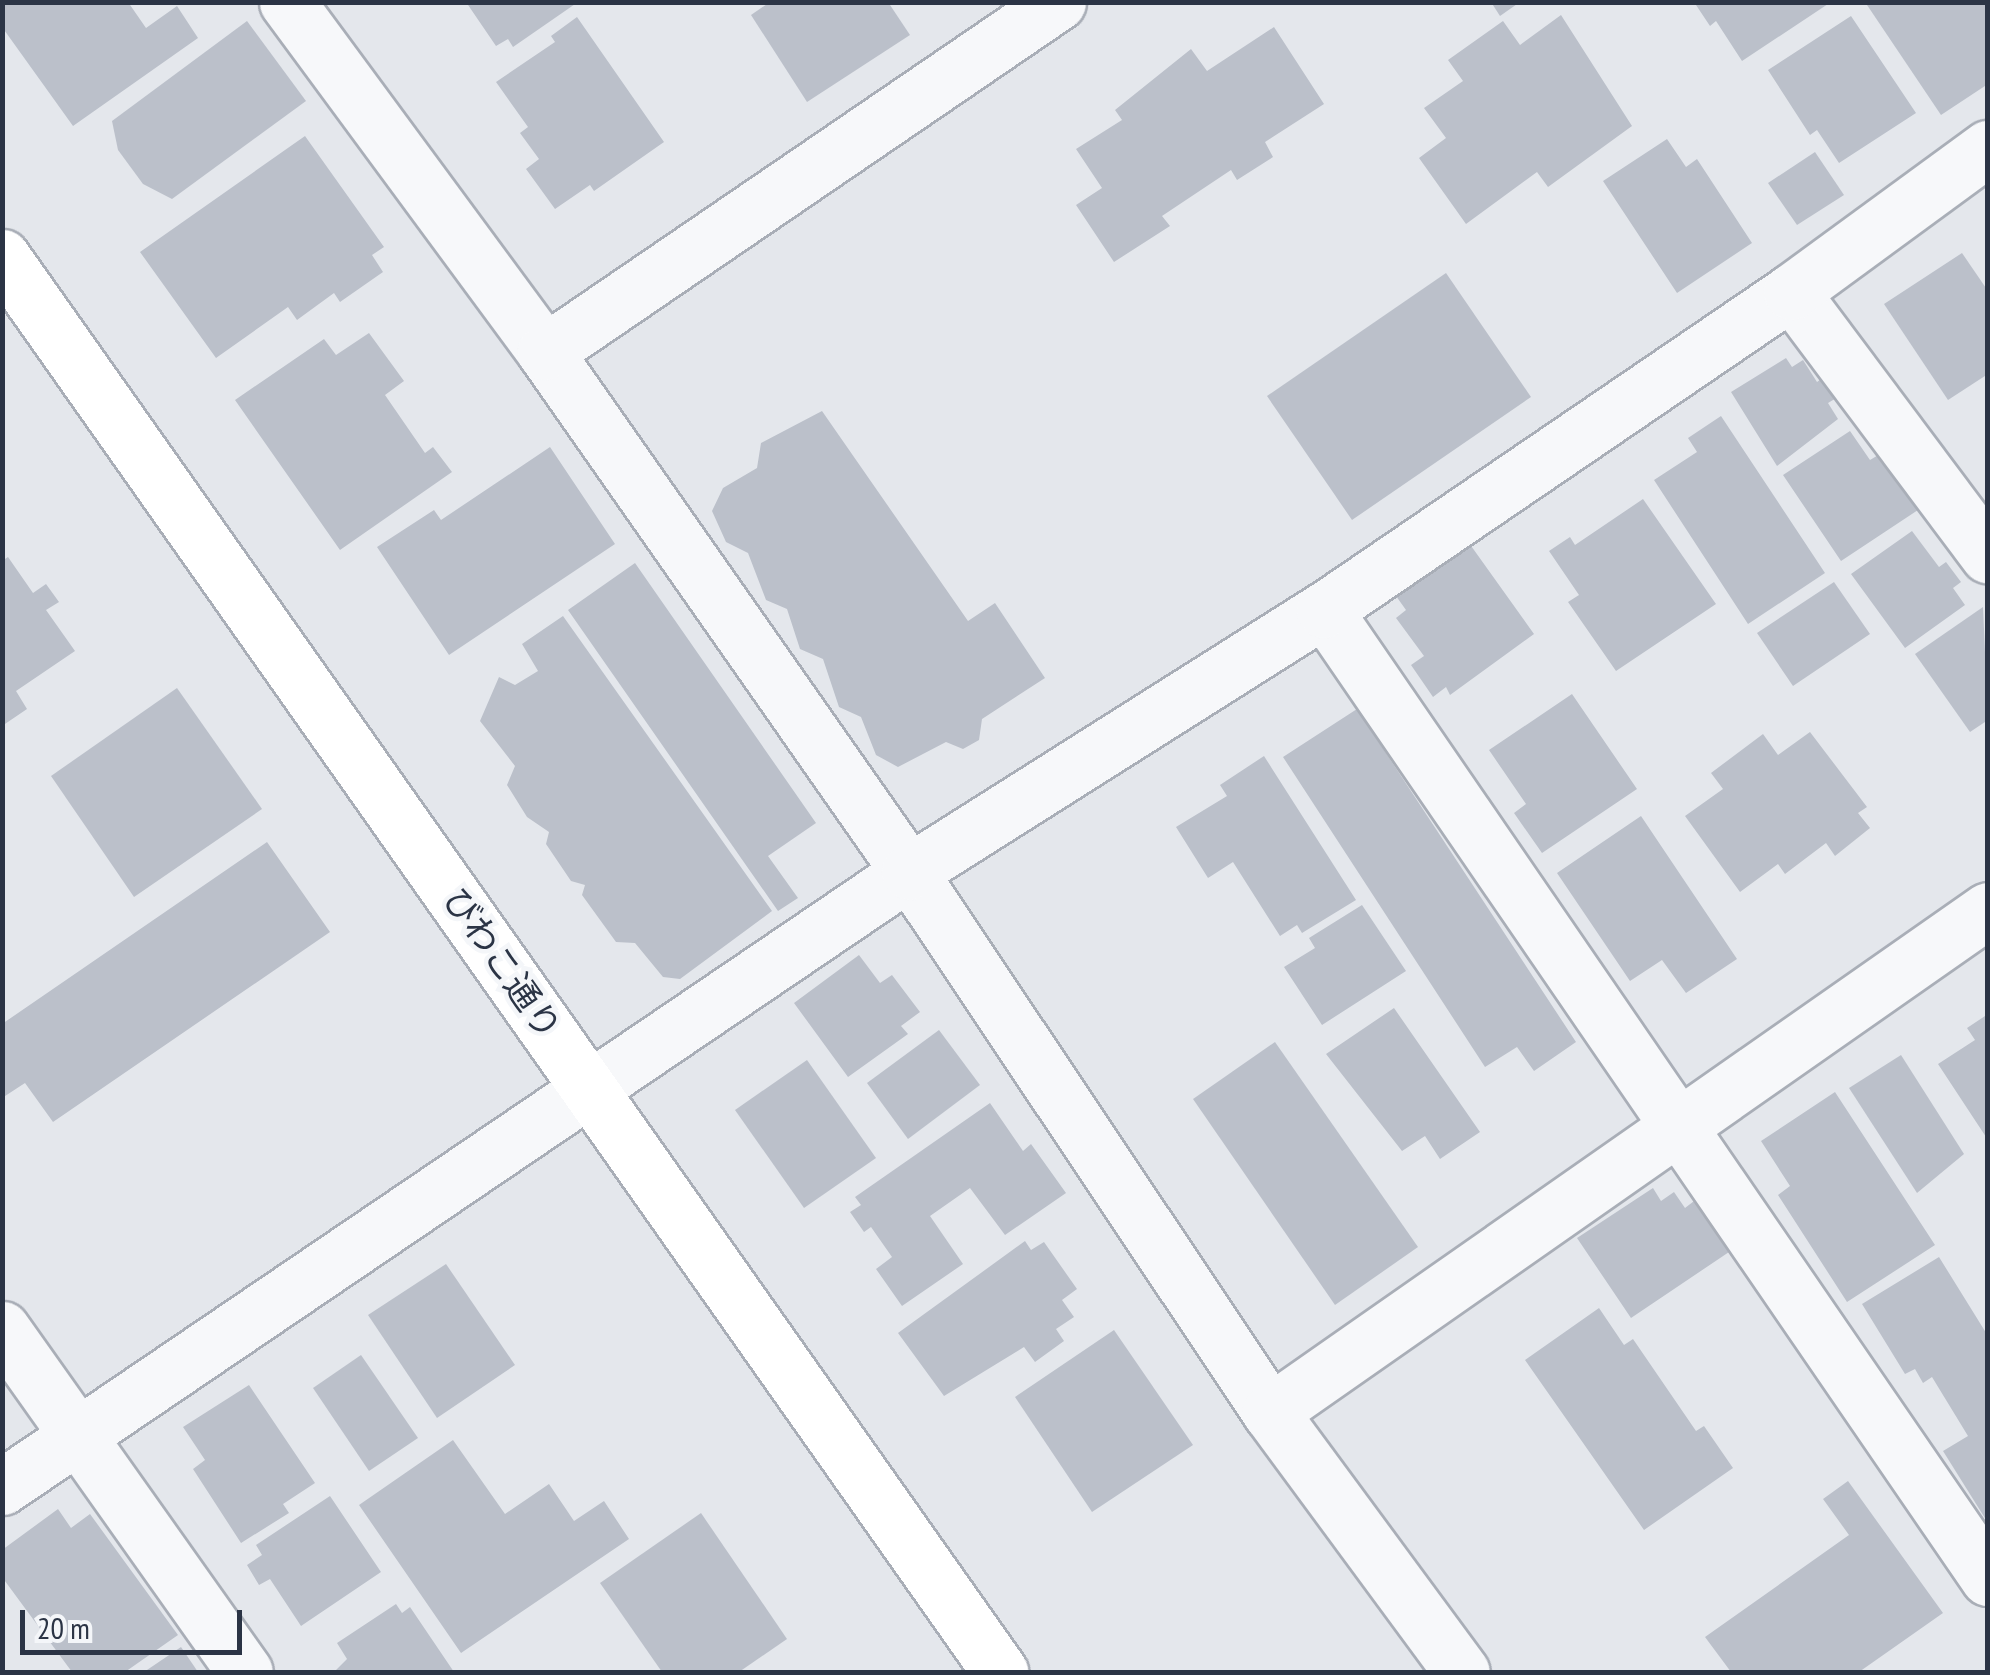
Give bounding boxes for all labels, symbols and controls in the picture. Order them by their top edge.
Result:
street label: びわこ通り [436,879,570,1047]
scale bar [25,1590,248,1652]
text: 20 m [37,1608,90,1647]

